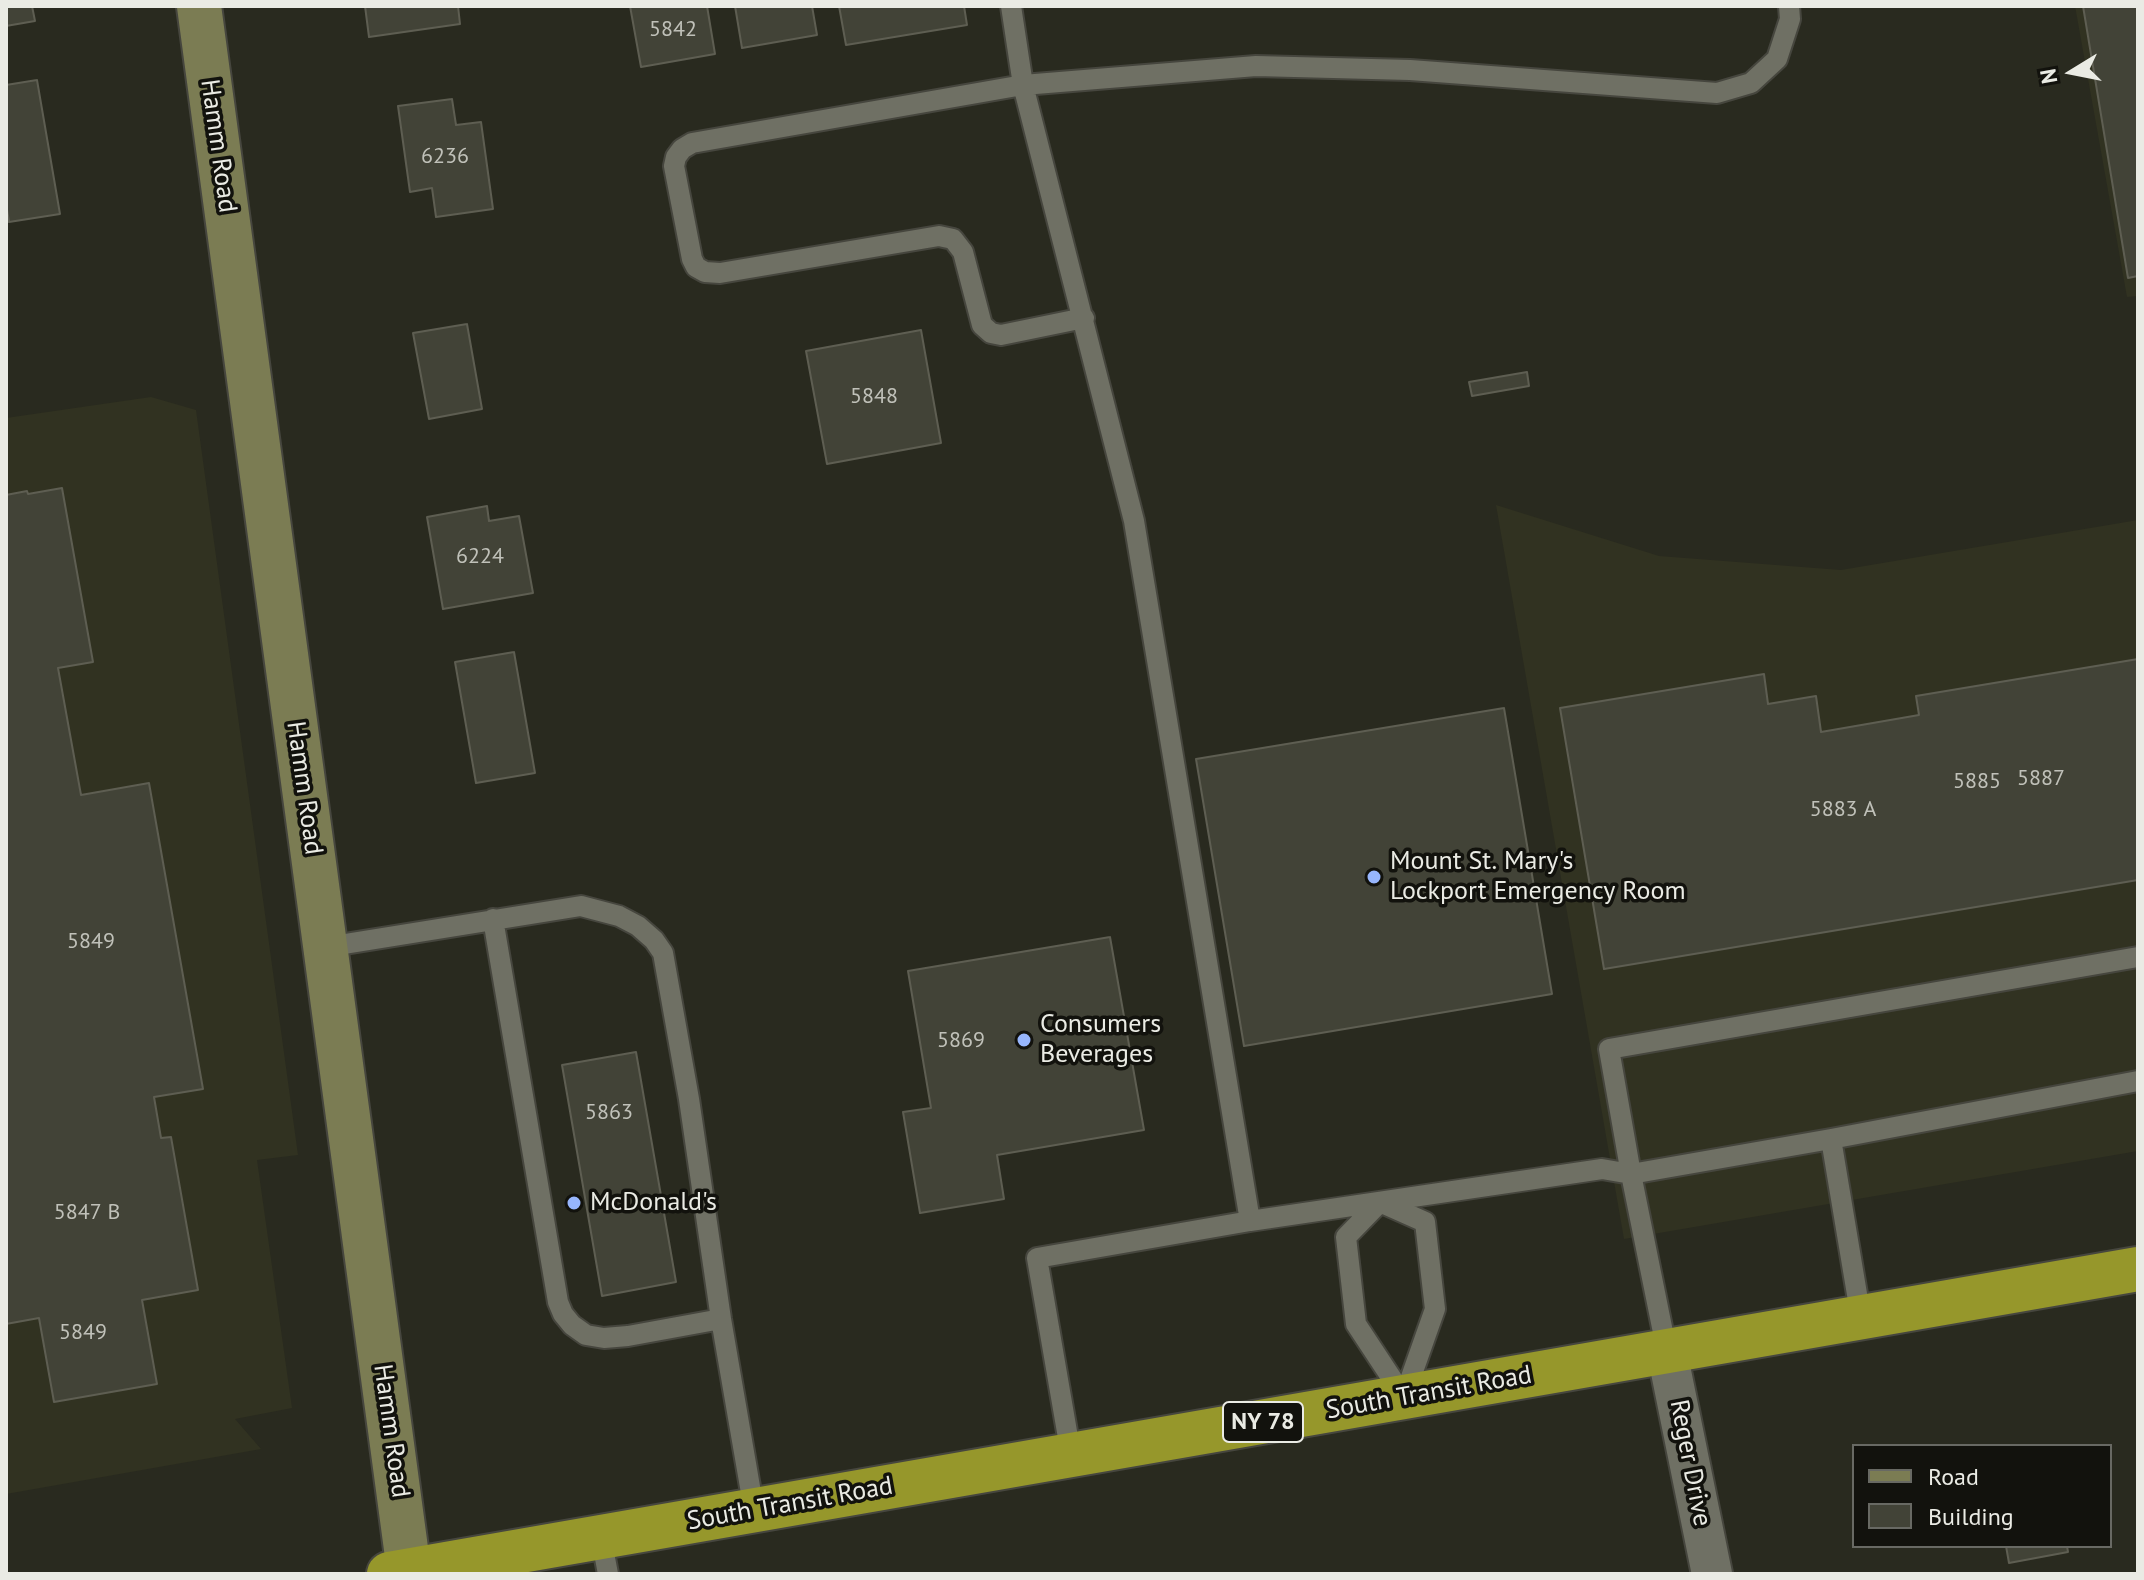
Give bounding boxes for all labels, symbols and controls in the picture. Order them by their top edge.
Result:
house number: 5842 [649,17,697,43]
north arrow [2032,32,2112,112]
text: N [2033,67,2063,86]
street label: Hamm Road [193,77,243,215]
house number: 6236 [421,144,469,170]
house number: 5848 [850,384,898,410]
house number: 6224 [456,544,504,570]
street label: Hamm Road [279,719,329,857]
house number: 5887 [2017,766,2065,792]
house number: 5885 [1953,769,2001,795]
house number: 5883 A [1810,797,1876,823]
place label: Mount St. Mary's Lockport Emergency Room [1390,846,1686,908]
marker: Mount St. Mary's Lockport Emergency Room [1365,868,1383,886]
house number: 5849 [67,929,115,955]
place label: Consumers Beverages [1040,1009,1161,1070]
house number: 5869 [937,1028,985,1054]
marker: Consumers Beverages [1015,1031,1033,1049]
house number: 5863 [585,1100,633,1126]
place label: McDonald's [590,1187,717,1219]
marker: McDonald's [565,1194,583,1212]
house number: 5847 B [54,1200,120,1226]
house number: 5849 [59,1320,107,1346]
street label: South Transit Road [1324,1360,1534,1426]
street label: Hamm Road [366,1362,416,1500]
street label: Reger Drive [1662,1397,1718,1529]
road number: NY 78 [1223,1402,1303,1442]
legend [1852,1444,2112,1548]
text: Road [1928,1461,1979,1492]
street label: South Transit Road [685,1471,895,1537]
text: Building [1928,1501,2014,1532]

